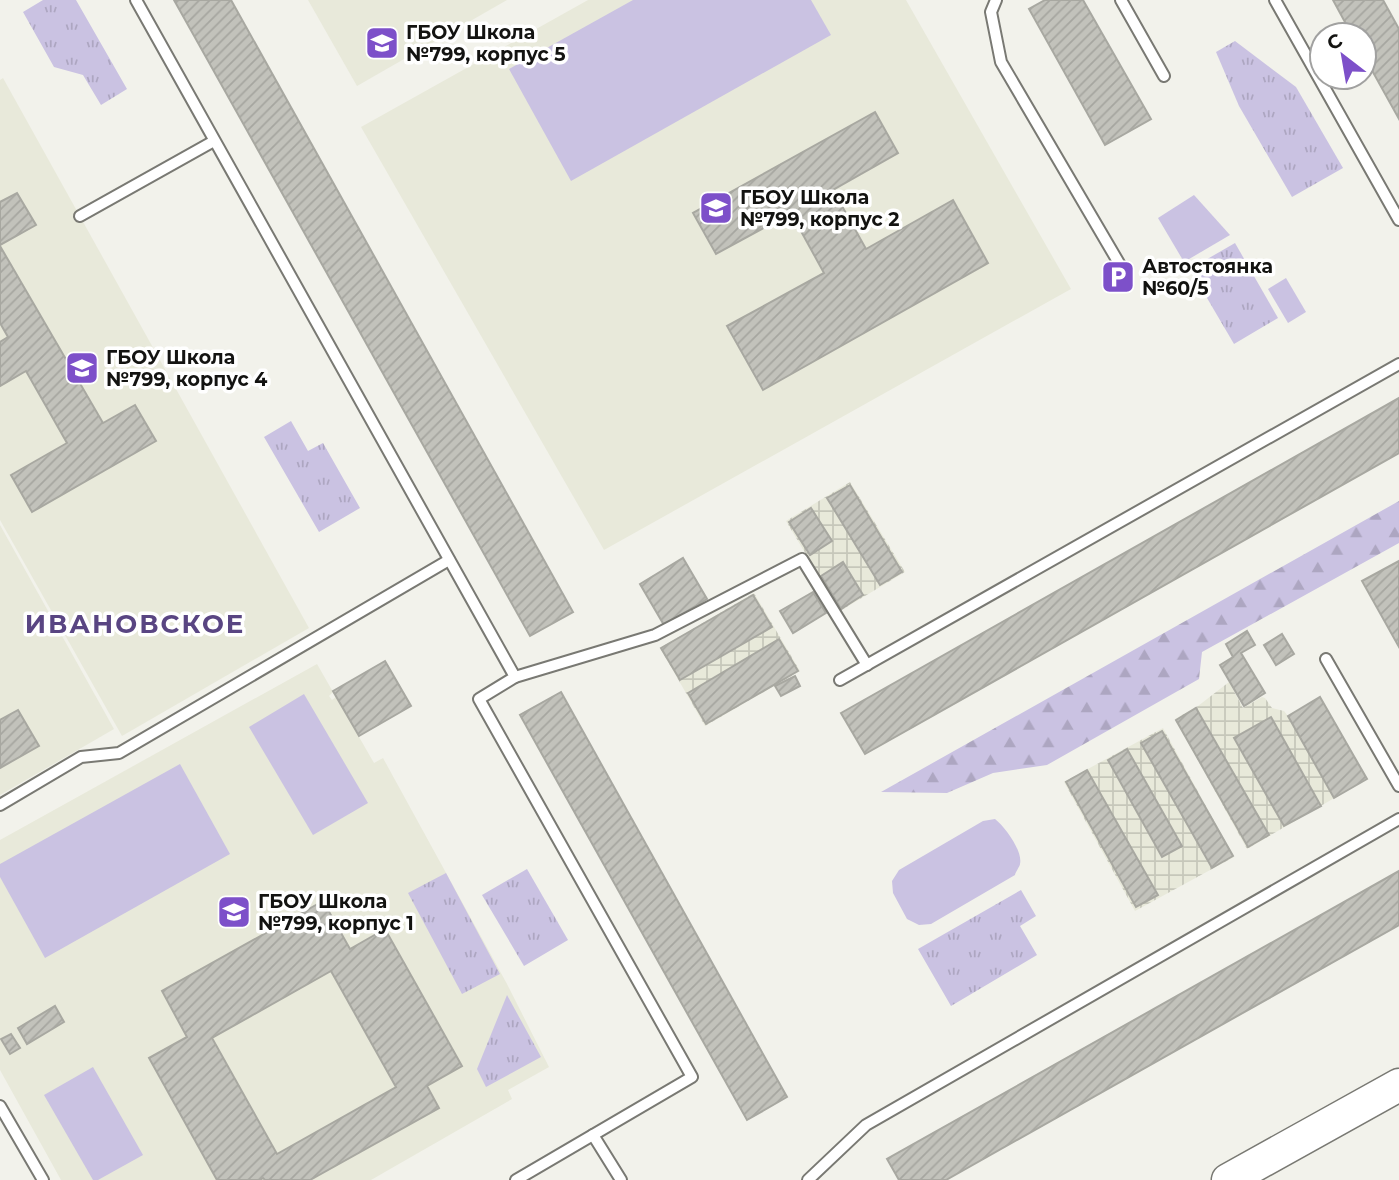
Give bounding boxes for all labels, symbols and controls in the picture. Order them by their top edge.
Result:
place label: ГБОУ Школа №799, корпус 5 [406,21,566,66]
north arrow [1308,21,1378,91]
school or university icon: ГБОУ Школа №799, корпус 5 [363,24,401,62]
text: С [1323,28,1347,55]
place label: ГБОУ Школа №799, корпус 2 [740,186,899,231]
school or university icon: ГБОУ Школа №799, корпус 2 [697,189,735,227]
place label: Автостоянка №60/5 [1142,255,1273,300]
parking icon: Автостоянка №60/5 [1099,258,1137,296]
place label: ГБОУ Школа №799, корпус 4 [106,346,267,391]
school or university icon: ГБОУ Школа №799, корпус 4 [63,349,101,387]
district label: ИВАНОВСКОЕ [25,608,245,640]
place label: ГБОУ Школа №799, корпус 1 [258,890,414,935]
school or university icon: ГБОУ Школа №799, корпус 1 [215,893,253,931]

